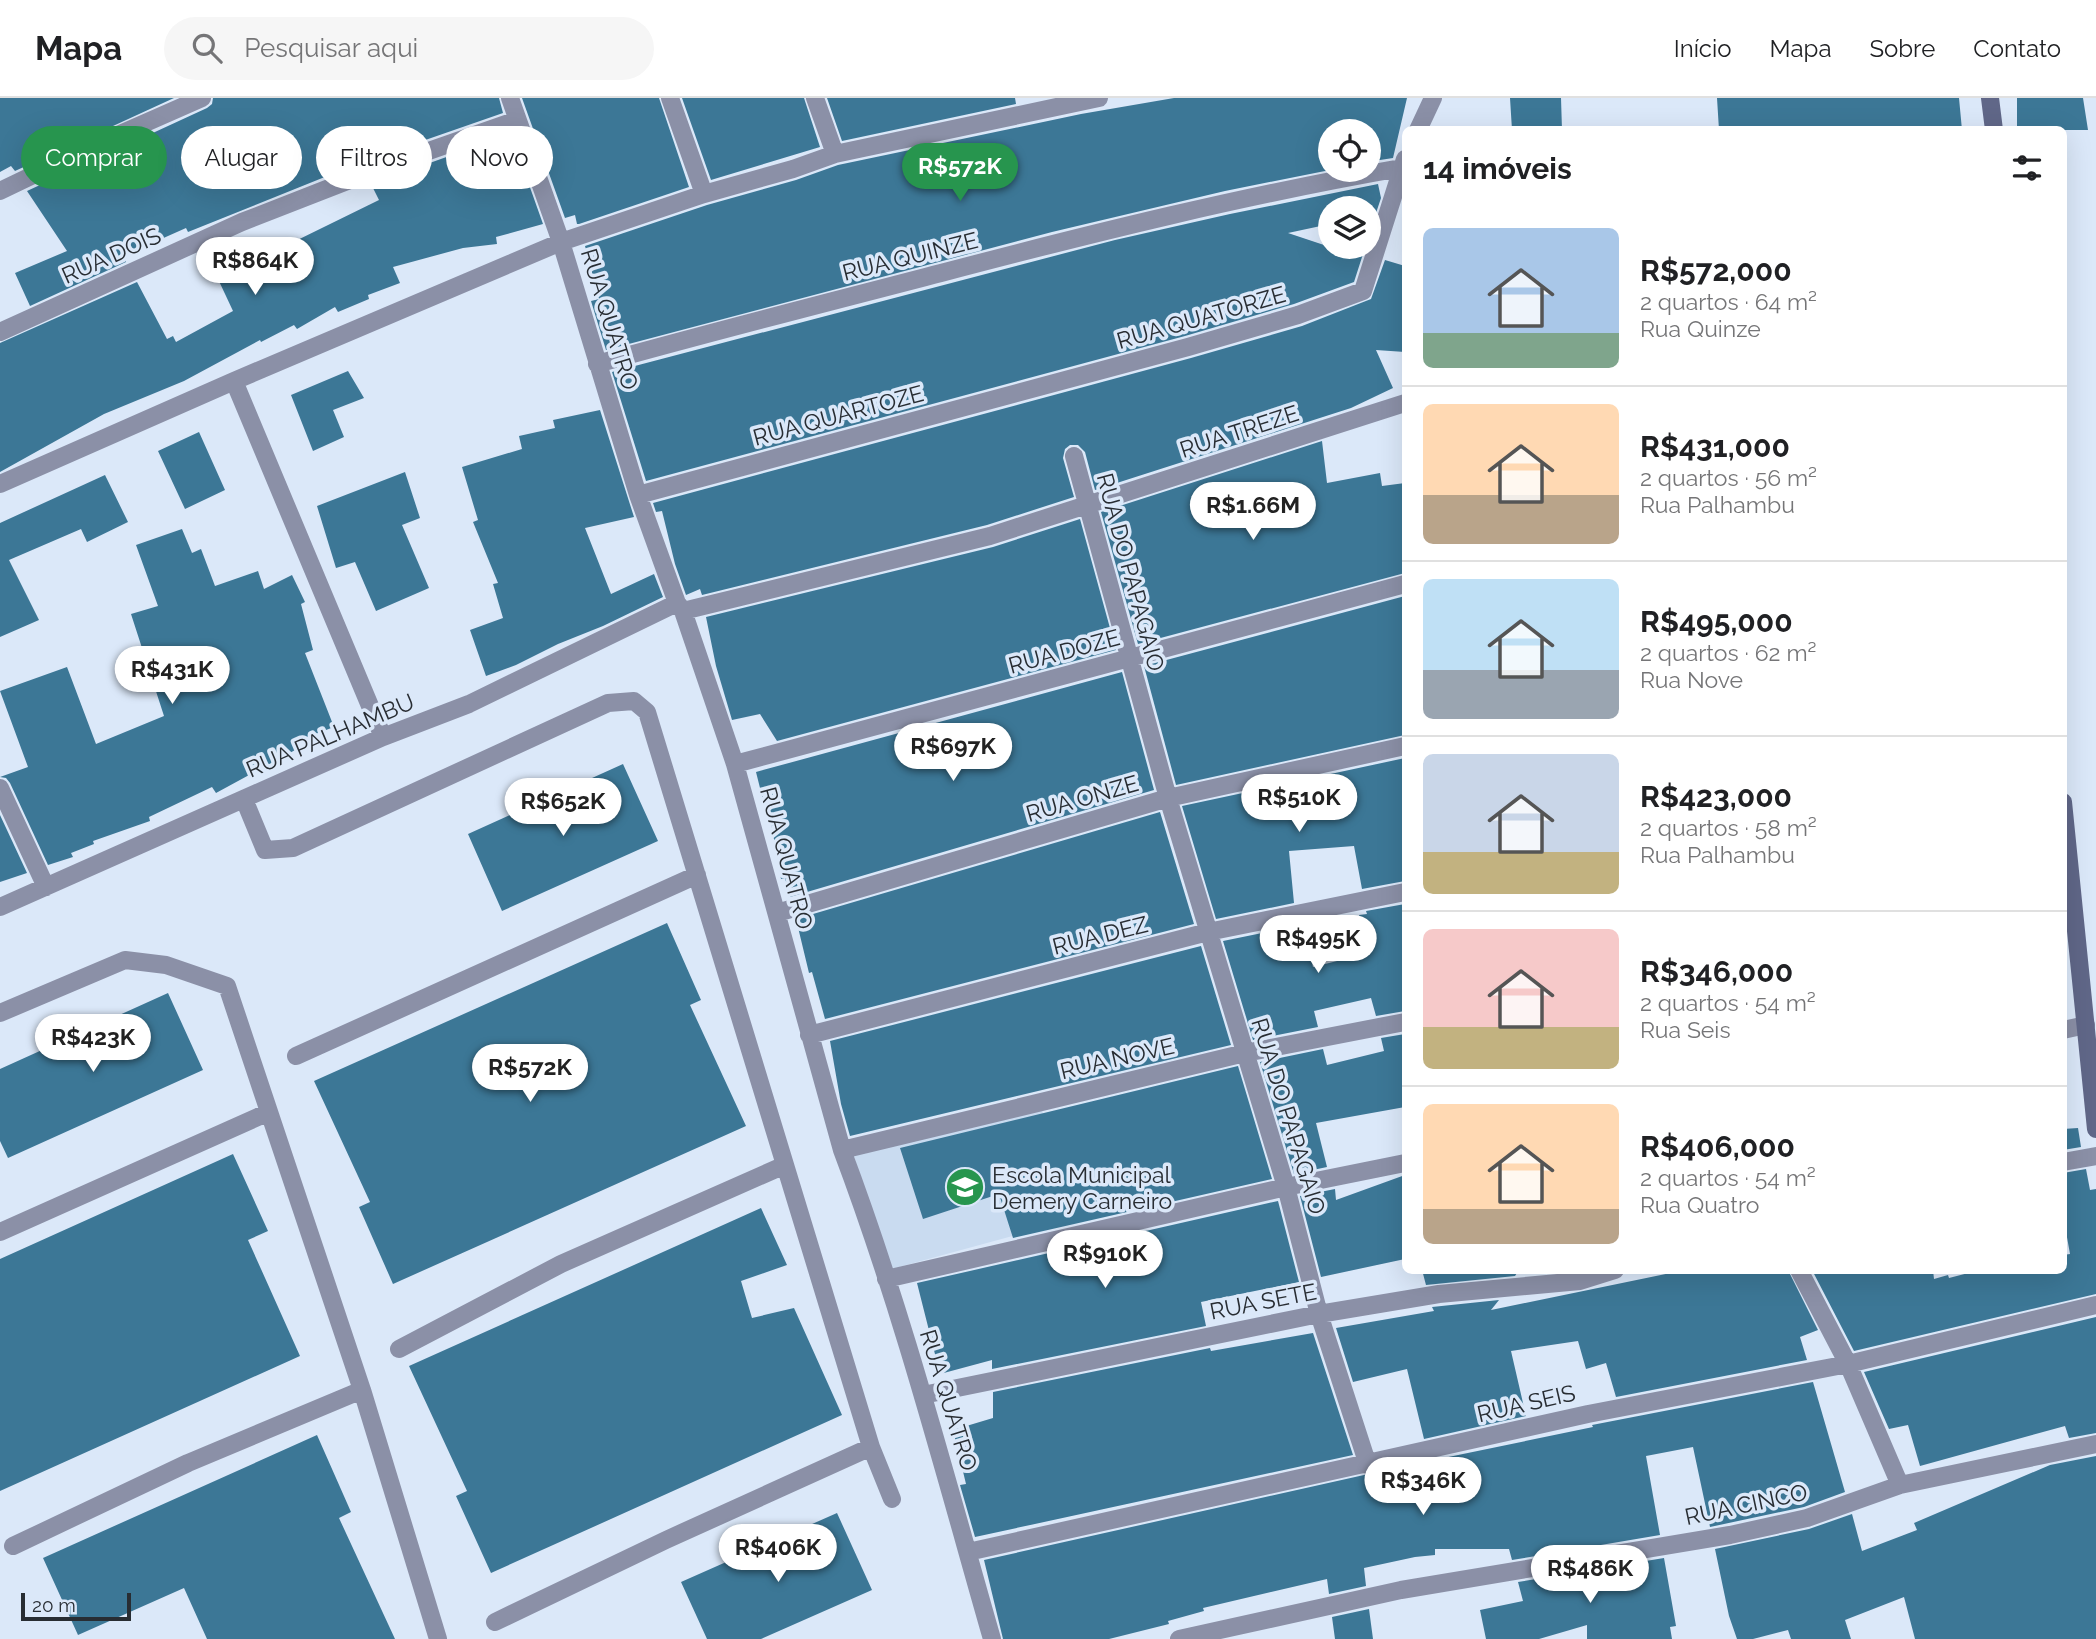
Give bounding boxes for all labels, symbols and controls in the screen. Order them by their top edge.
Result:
search box [164,17,654,80]
text: Mapa [35,29,122,68]
icon: search [188,29,226,67]
text: Pesquisar aqui [244,33,418,63]
text: Início [1674,34,1732,63]
text: Mapa [1770,34,1831,63]
text: Sobre [1869,34,1935,63]
text: Contato [1973,34,2061,63]
map controls [1318,119,1381,259]
button: locate [1318,119,1381,182]
chip: Comprar [21,126,167,189]
chip: Alugar [181,126,302,189]
chip: Filtros [316,126,432,189]
chip: Novo [446,126,553,189]
pin: R$572K [903,144,1017,203]
icon: filters [2008,149,2046,187]
text: 14 imóveis [1423,151,1572,186]
text: R$572K [918,152,1002,179]
button: layers [1318,196,1381,259]
street label: RUA DOIS [57,221,165,289]
street label: RUA QUINZE [839,226,981,286]
pin: R$864K [198,238,312,297]
street label: RUA QUATRO [576,245,644,393]
text: R$864K [212,246,298,273]
text: R$572,000 [1640,253,1792,288]
icon: home [1479,256,1563,340]
street label: RUA QUATORZE [1113,280,1289,354]
text: 2 quartos · 64 m² [1640,288,1817,315]
text: Rua Quinze [1640,315,1761,342]
street label: RUA QUARTOZE [750,379,926,451]
street label: RUA TREZE [1176,399,1302,463]
text: R$431,000 [1640,429,1790,464]
icon: home [1479,432,1563,516]
text: 2 quartos · 56 m² [1640,464,1817,491]
street label: RUA DO PAPAGAIO [1092,470,1170,674]
pin: R$1.66M [1188,482,1318,542]
text: R$1.66M [1206,491,1300,518]
text: Rua Palhambu [1640,491,1795,518]
text: R$495,000 [1640,604,1793,639]
icon: home [1479,607,1563,691]
street label: RUA DOZE [1005,623,1123,679]
text: 2 quartos · 62 m² [1640,639,1816,666]
pin: R$431K [115,646,229,706]
text: R$431K [131,655,213,682]
text: Rua Nove [1640,666,1743,693]
street label: RUA PALHAMBU [242,687,418,783]
pin: R$697K [896,724,1010,783]
text: R$697K [910,732,996,759]
street label: RUA ONZE [1023,769,1141,827]
pin: R$510K [1242,774,1356,834]
pin: R$652K [506,778,620,838]
text: R$423,000 [1640,779,1792,814]
icon: home [1479,782,1563,866]
text: R$510K [1257,783,1341,810]
street label: RUA QUATRO [755,784,819,932]
text: R$652K [521,787,605,814]
text: 2 quartos · 58 m² [1640,814,1817,841]
text: Rua Palhambu [1640,841,1795,868]
street label: RUA DEZ [1050,910,1150,960]
pin: R$495K [1261,916,1375,975]
text: R$495K [1276,924,1360,951]
text: R$346,000 [1640,954,1793,989]
icon: home [1479,957,1563,1041]
text: 2 quartos · 54 m² [1640,989,1816,1016]
pin: R$423K [36,1014,150,1074]
street label: RUA DO PAPAGAIO [1246,1015,1332,1217]
text: Rua Seis [1640,1016,1731,1043]
text: R$423K [51,1023,135,1050]
street label: RUA NOVE [1057,1032,1177,1084]
pin: R$572K [473,1044,587,1104]
text: R$572K [488,1053,572,1080]
text: R$406,000 [1640,1129,1795,1164]
icon: home [1479,1132,1563,1216]
place label: Escola Municipal Demery Carneiro [992,1161,1172,1214]
text: 2 quartos · 54 m² [1640,1164,1816,1191]
school or university icon: Escola Municipal Demery Carneiro [944,1166,986,1208]
text: Rua Quatro [1640,1191,1759,1218]
pin: R$910K [1048,1230,1162,1290]
text: R$910K [1063,1239,1147,1266]
street label: RUA SETE [1207,1277,1319,1325]
street label: RUA QUATRO [915,1326,983,1474]
street label: RUA SEIS [1474,1379,1578,1427]
pin: R$346K [1366,1458,1480,1517]
text: R$346K [1380,1466,1466,1493]
street label: RUA CINCO [1682,1478,1810,1530]
pin: R$406K [721,1524,835,1584]
text: R$406K [735,1533,821,1560]
pin: R$486K [1533,1546,1647,1605]
text: R$486K [1547,1554,1633,1581]
scale bar [21,1590,131,1622]
text: 20 m [32,1594,76,1616]

